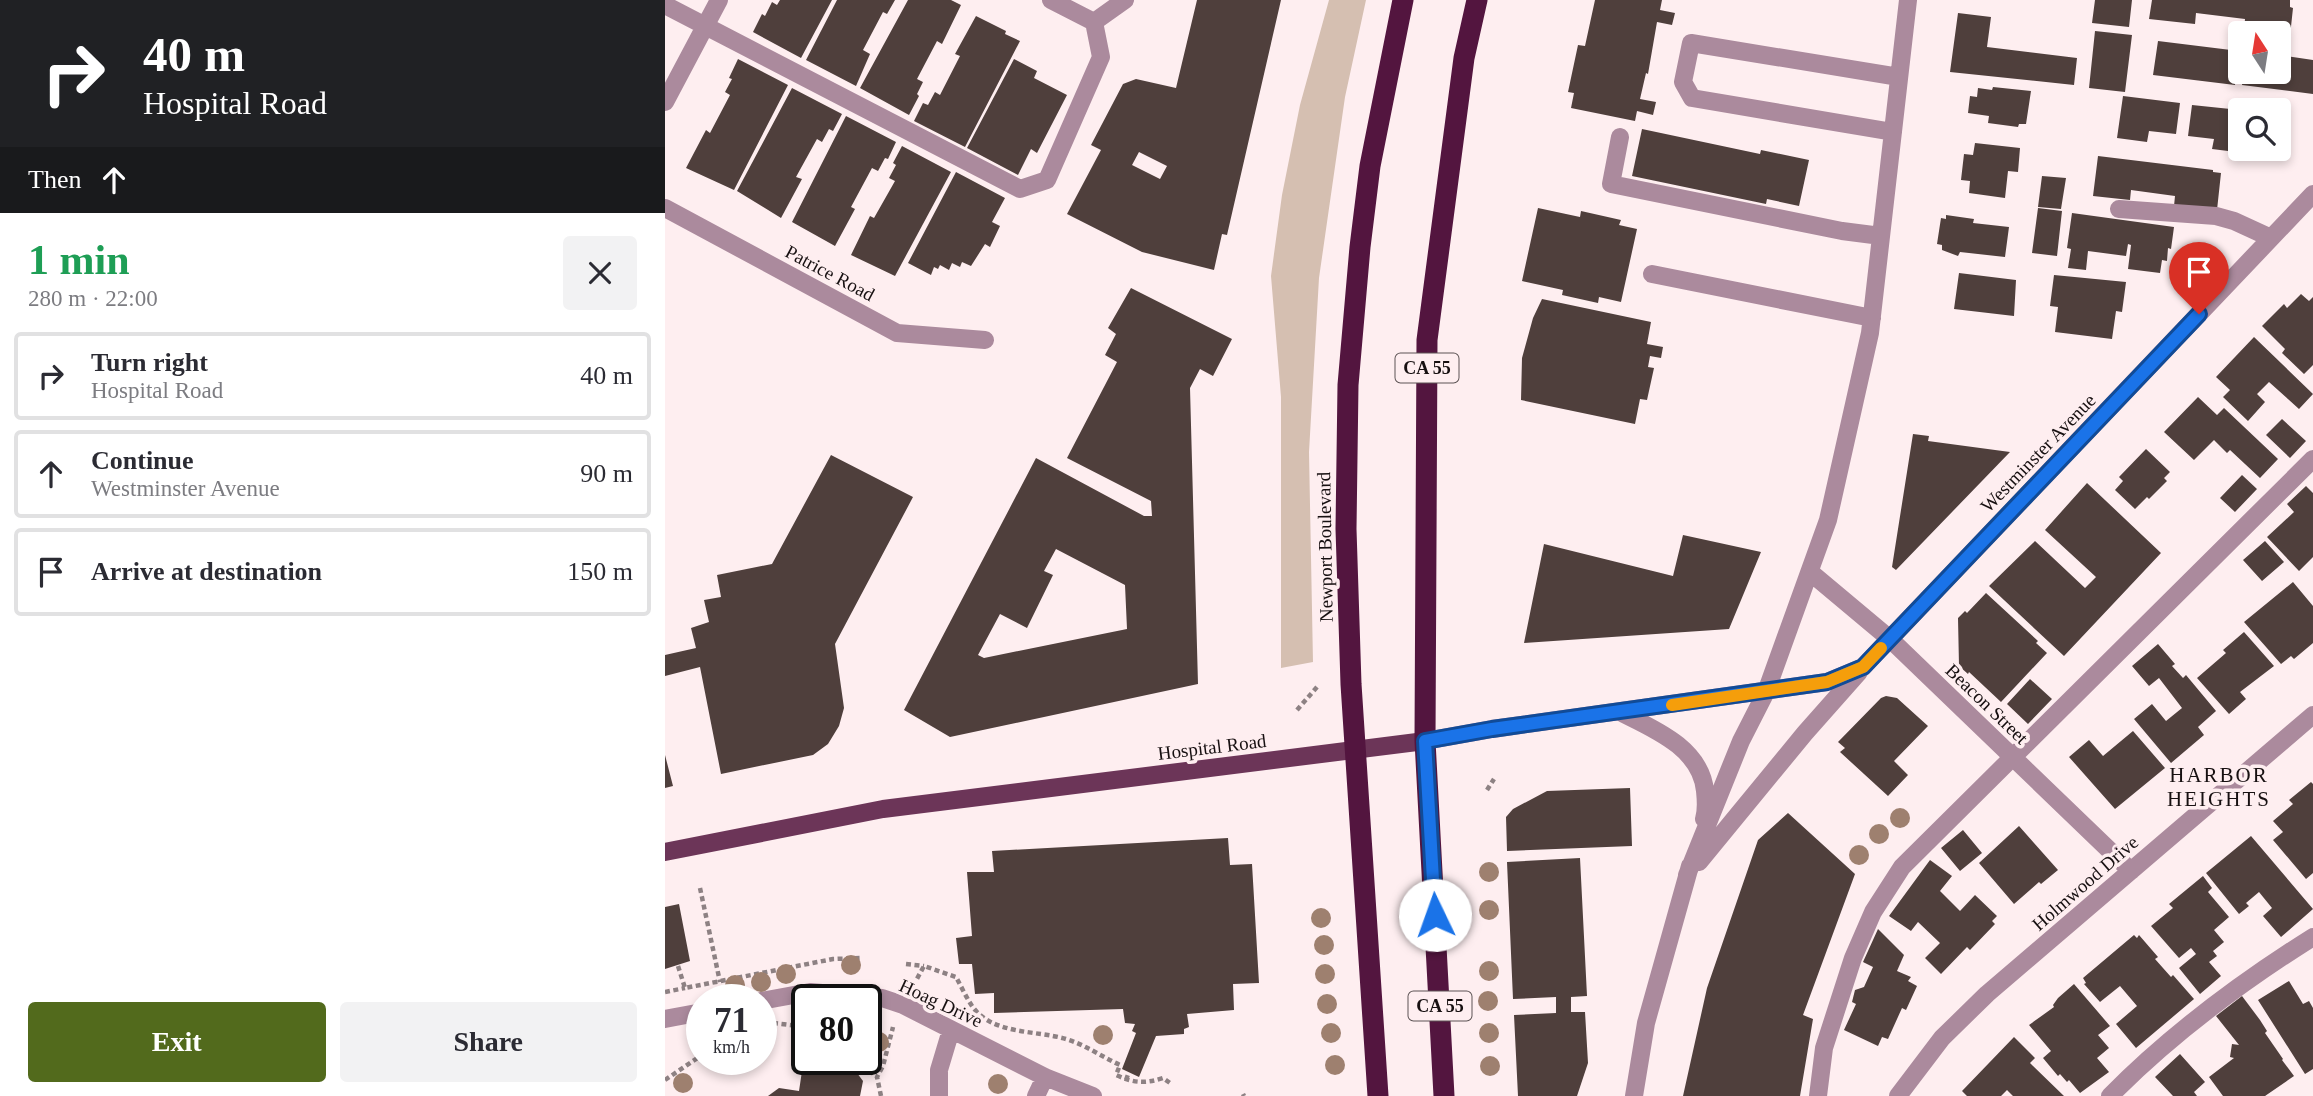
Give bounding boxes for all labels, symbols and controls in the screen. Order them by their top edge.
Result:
north arrow [2228,21,2291,84]
map controls [2228,21,2291,161]
text: 40 m [143,27,245,82]
icon: right [28,28,119,119]
text: Hospital Road [143,85,327,121]
button: search [2228,98,2291,161]
icon: ahead [95,161,133,199]
text: Then [28,165,81,194]
button: close [563,236,637,310]
text: 1 min [28,237,130,283]
street label: Patrice Road [782,241,878,305]
pin [2169,242,2229,314]
icon: arrive [2180,253,2218,291]
text: 280 m · 22:00 [28,286,158,311]
text: Turn right [91,348,208,377]
road number: CA 55 [1395,354,1459,382]
icon: right [32,357,70,395]
text: 40 m [580,361,633,390]
text: Hospital Road [91,378,223,403]
street label: Westminster Avenue [1976,390,2100,516]
text: Continue [91,446,194,475]
icon: ahead [32,455,70,493]
text: 90 m [580,459,633,488]
street label: Newport Boulevard [1313,471,1337,622]
text: Westminster Avenue [91,476,280,501]
icon: arrive [32,553,70,591]
text: Arrive at destination [91,557,322,586]
text: 150 m [567,557,633,586]
street label: Beacon Street [1942,660,2033,749]
street label: Hospital Road [1157,730,1268,764]
district label: HARBOR HEIGHTS [2167,763,2271,811]
street label: Holmwood Drive [2028,831,2142,935]
position arrow [1398,878,1472,952]
street label: Hoag Drive [896,975,986,1031]
speed limit sign: 80 [791,984,882,1075]
road number: CA 55 [1409,992,1471,1021]
text: 71 [714,1001,749,1040]
button: Exit [28,1002,326,1082]
button: Share [340,1002,637,1082]
text: km/h [713,1037,750,1057]

